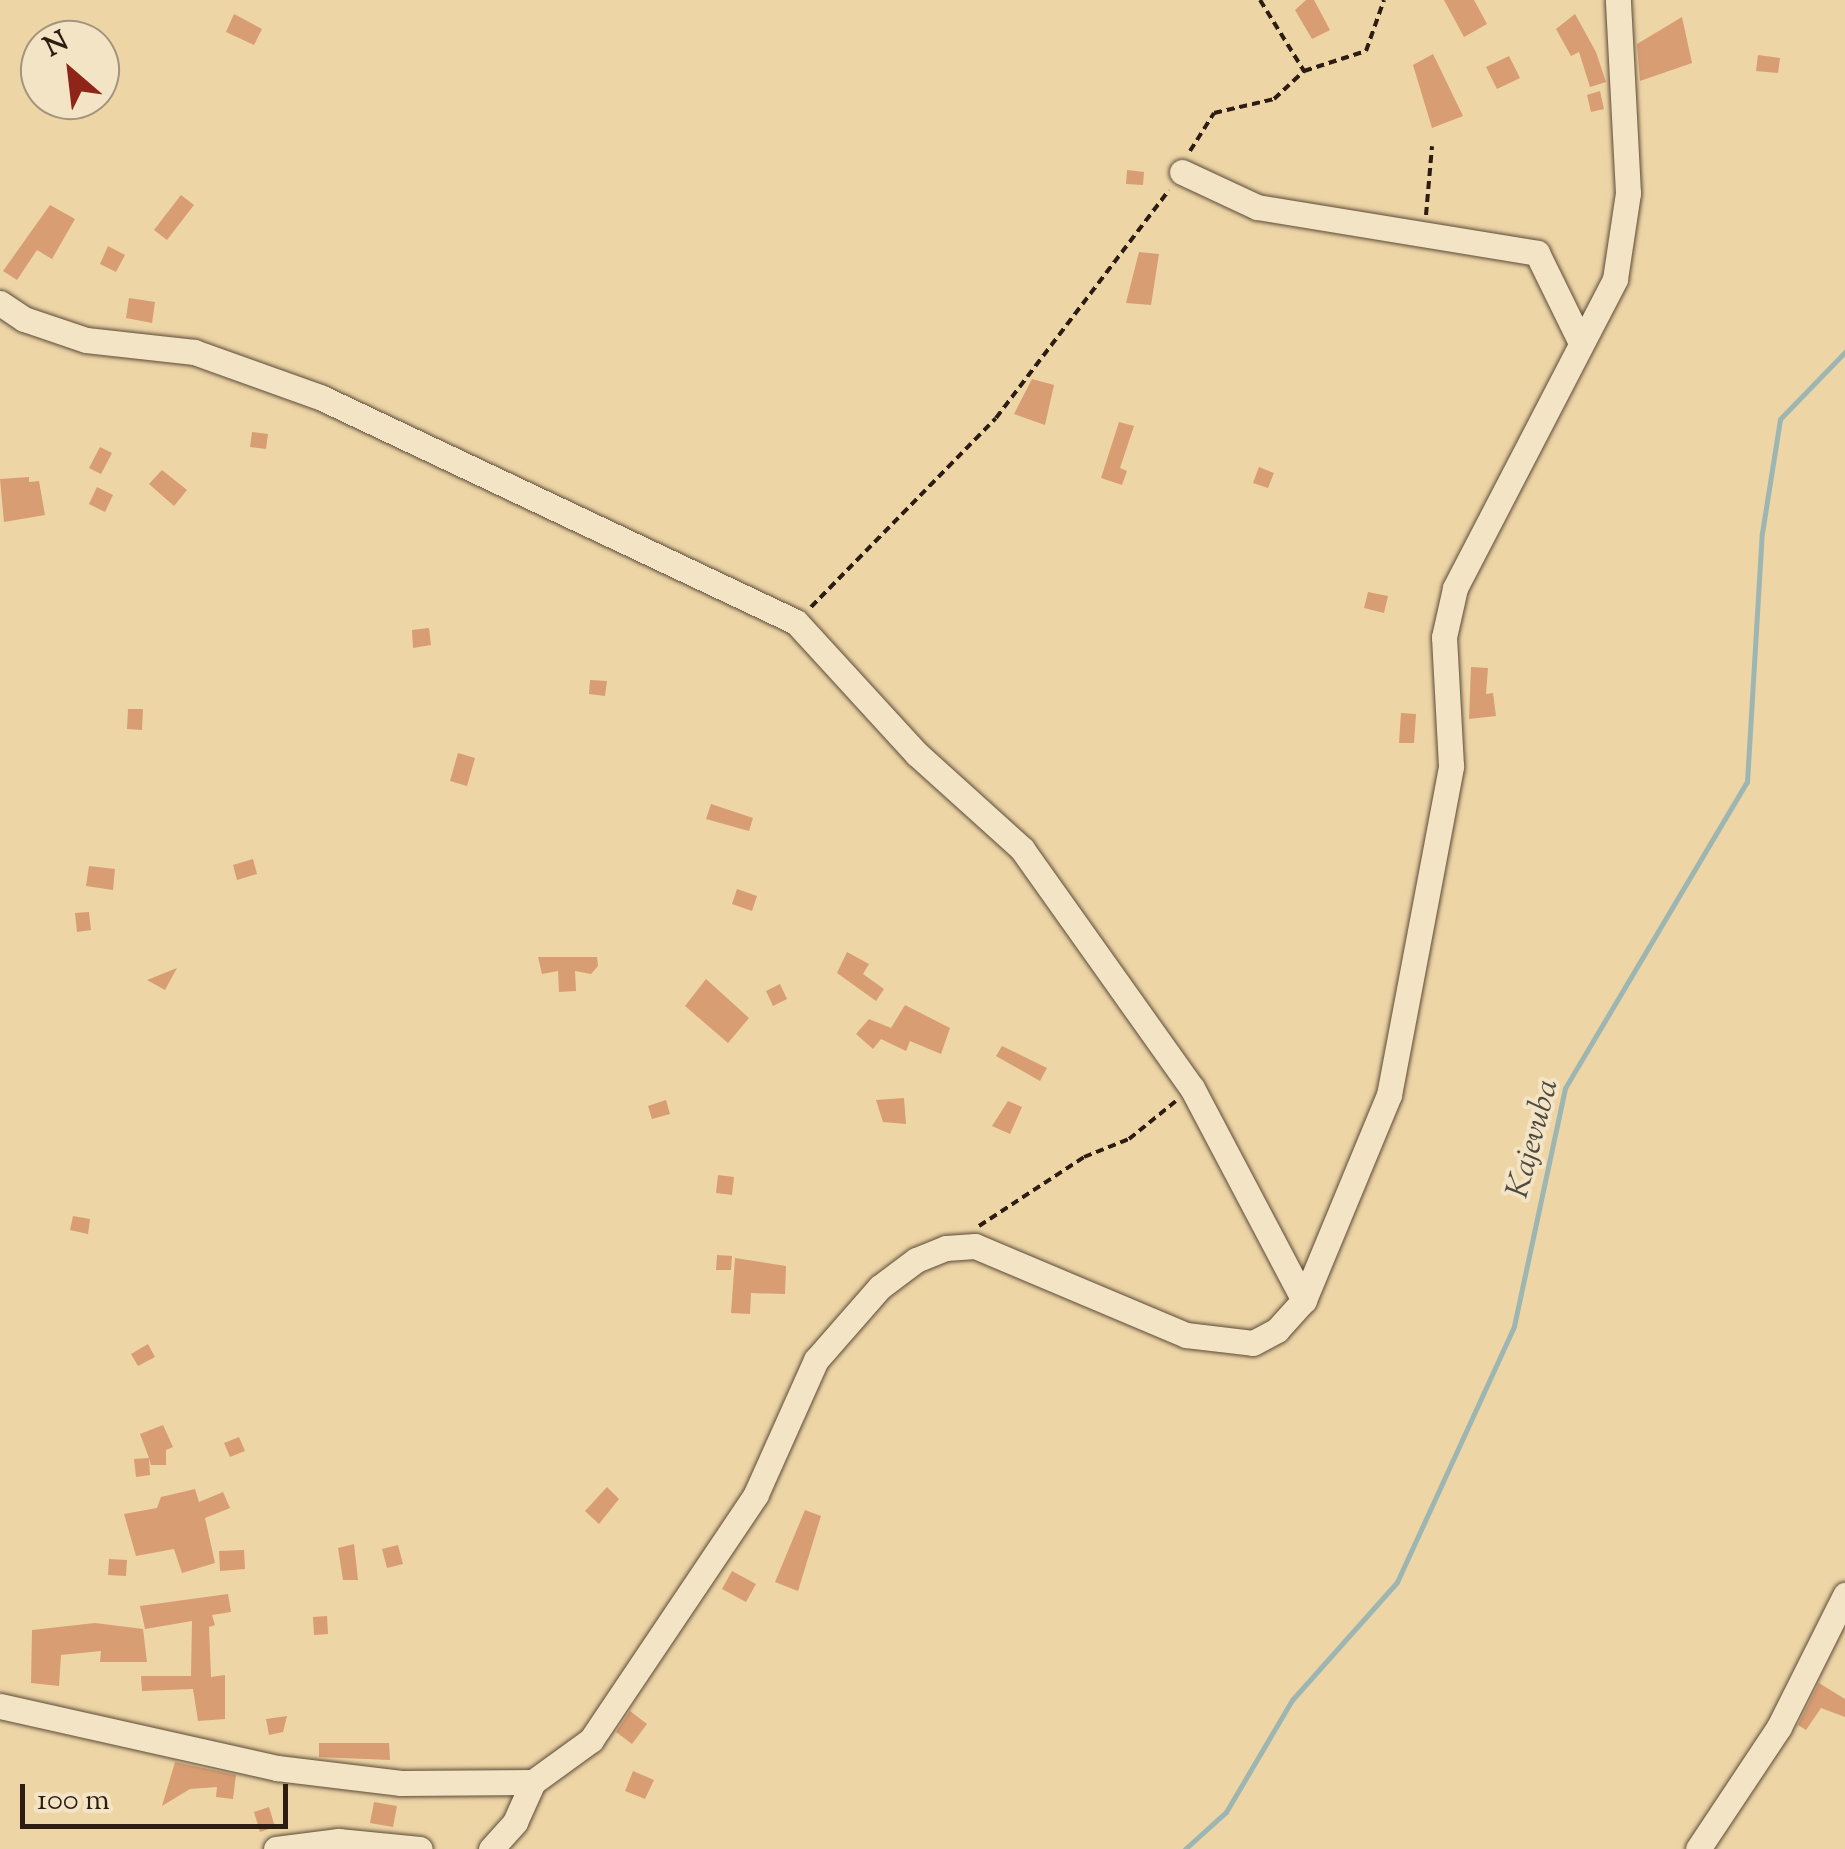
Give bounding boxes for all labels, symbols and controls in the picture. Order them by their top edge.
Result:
north arrow [20,20,120,120]
text: N [38,22,76,68]
water label: Kajevuba [1500,1075,1568,1203]
scale bar [25,1764,292,1826]
text: 100 m [37,1780,110,1823]

